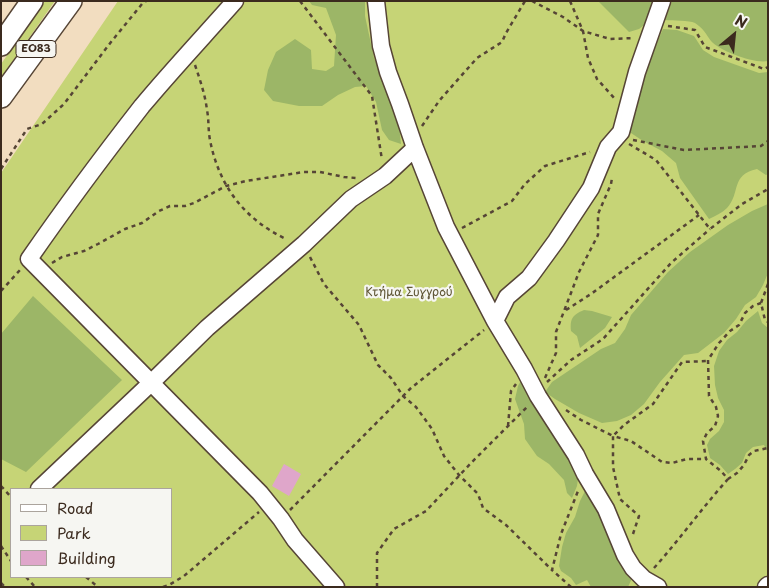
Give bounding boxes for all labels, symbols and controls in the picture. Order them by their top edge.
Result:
text: N [731,9,751,33]
north arrow [709,10,759,60]
road number: ΕΟ83 [16,41,56,58]
park label: Κτήμα Συγγρού [365,286,453,300]
legend [10,488,172,578]
text: Road [57,496,93,519]
text: Park [57,521,91,544]
text: Building [57,546,116,569]

